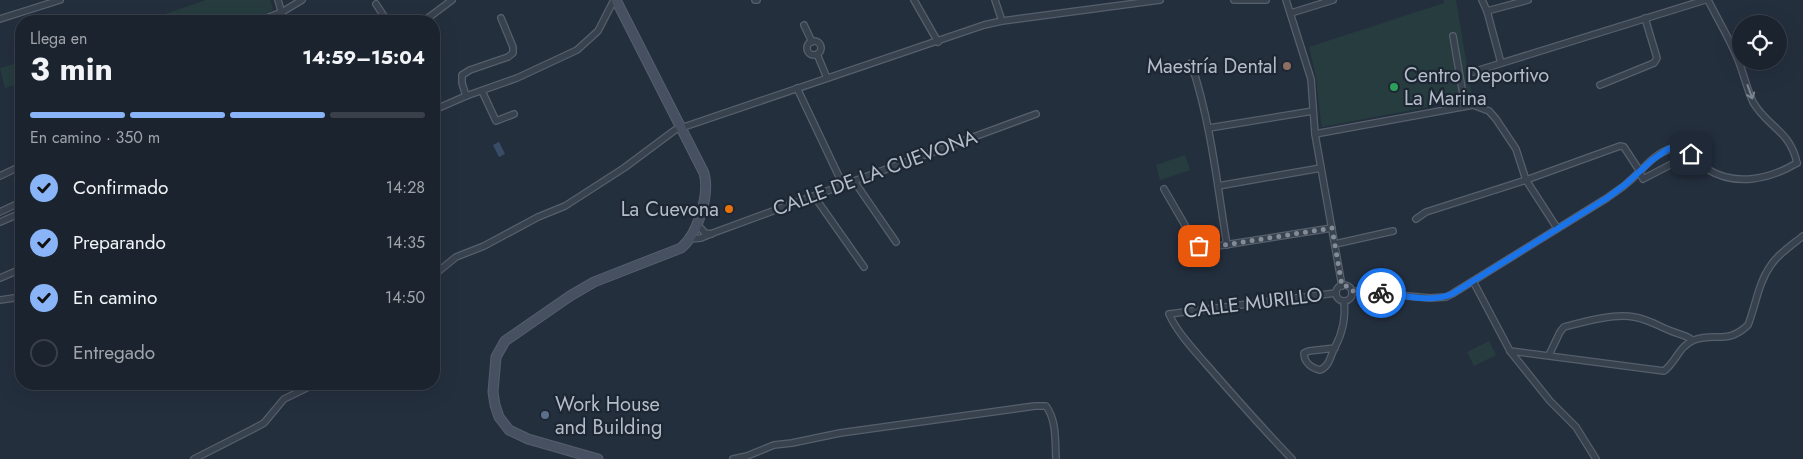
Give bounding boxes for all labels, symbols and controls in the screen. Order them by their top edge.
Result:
map controls [1732,15,1787,70]
button: locate [1732,15,1787,70]
text: Llega en [30,27,87,50]
text: 14:59–15:04 [302,44,425,71]
text: 3 min [30,46,113,92]
place label: Maestría Dental [1147,52,1277,81]
marker: Maestría Dental [1281,60,1293,72]
place label: Centro Deportivo La Marina [1404,61,1549,113]
marker: Centro Deportivo La Marina [1388,81,1400,93]
one-way arrow [1746,84,1755,99]
street label: CALLE DE LA CUEVONA [769,122,982,223]
text: En camino · 350 m [30,126,160,149]
pin [1670,133,1712,175]
icon: home [1677,140,1705,168]
icon: check [30,174,58,202]
text: Confirmado [73,174,168,201]
text: 14:28 [386,176,425,199]
place label: La Cuevona [621,195,719,224]
marker: La Cuevona [723,203,735,215]
pin [1178,225,1220,267]
icon: check [30,229,58,257]
text: Preparando [73,229,166,256]
text: 14:35 [386,231,425,254]
icon: bag [1185,232,1213,260]
courier [1356,268,1406,318]
icon: bike [1367,279,1395,307]
street label: CALLE MURILLO [1182,280,1324,326]
icon: check [30,284,58,312]
text: En camino [73,284,157,311]
text: 14:50 [385,286,425,309]
text: Entregado [73,339,155,366]
place label: Work House and Building [555,390,662,442]
marker: Work House and Building [539,409,551,421]

